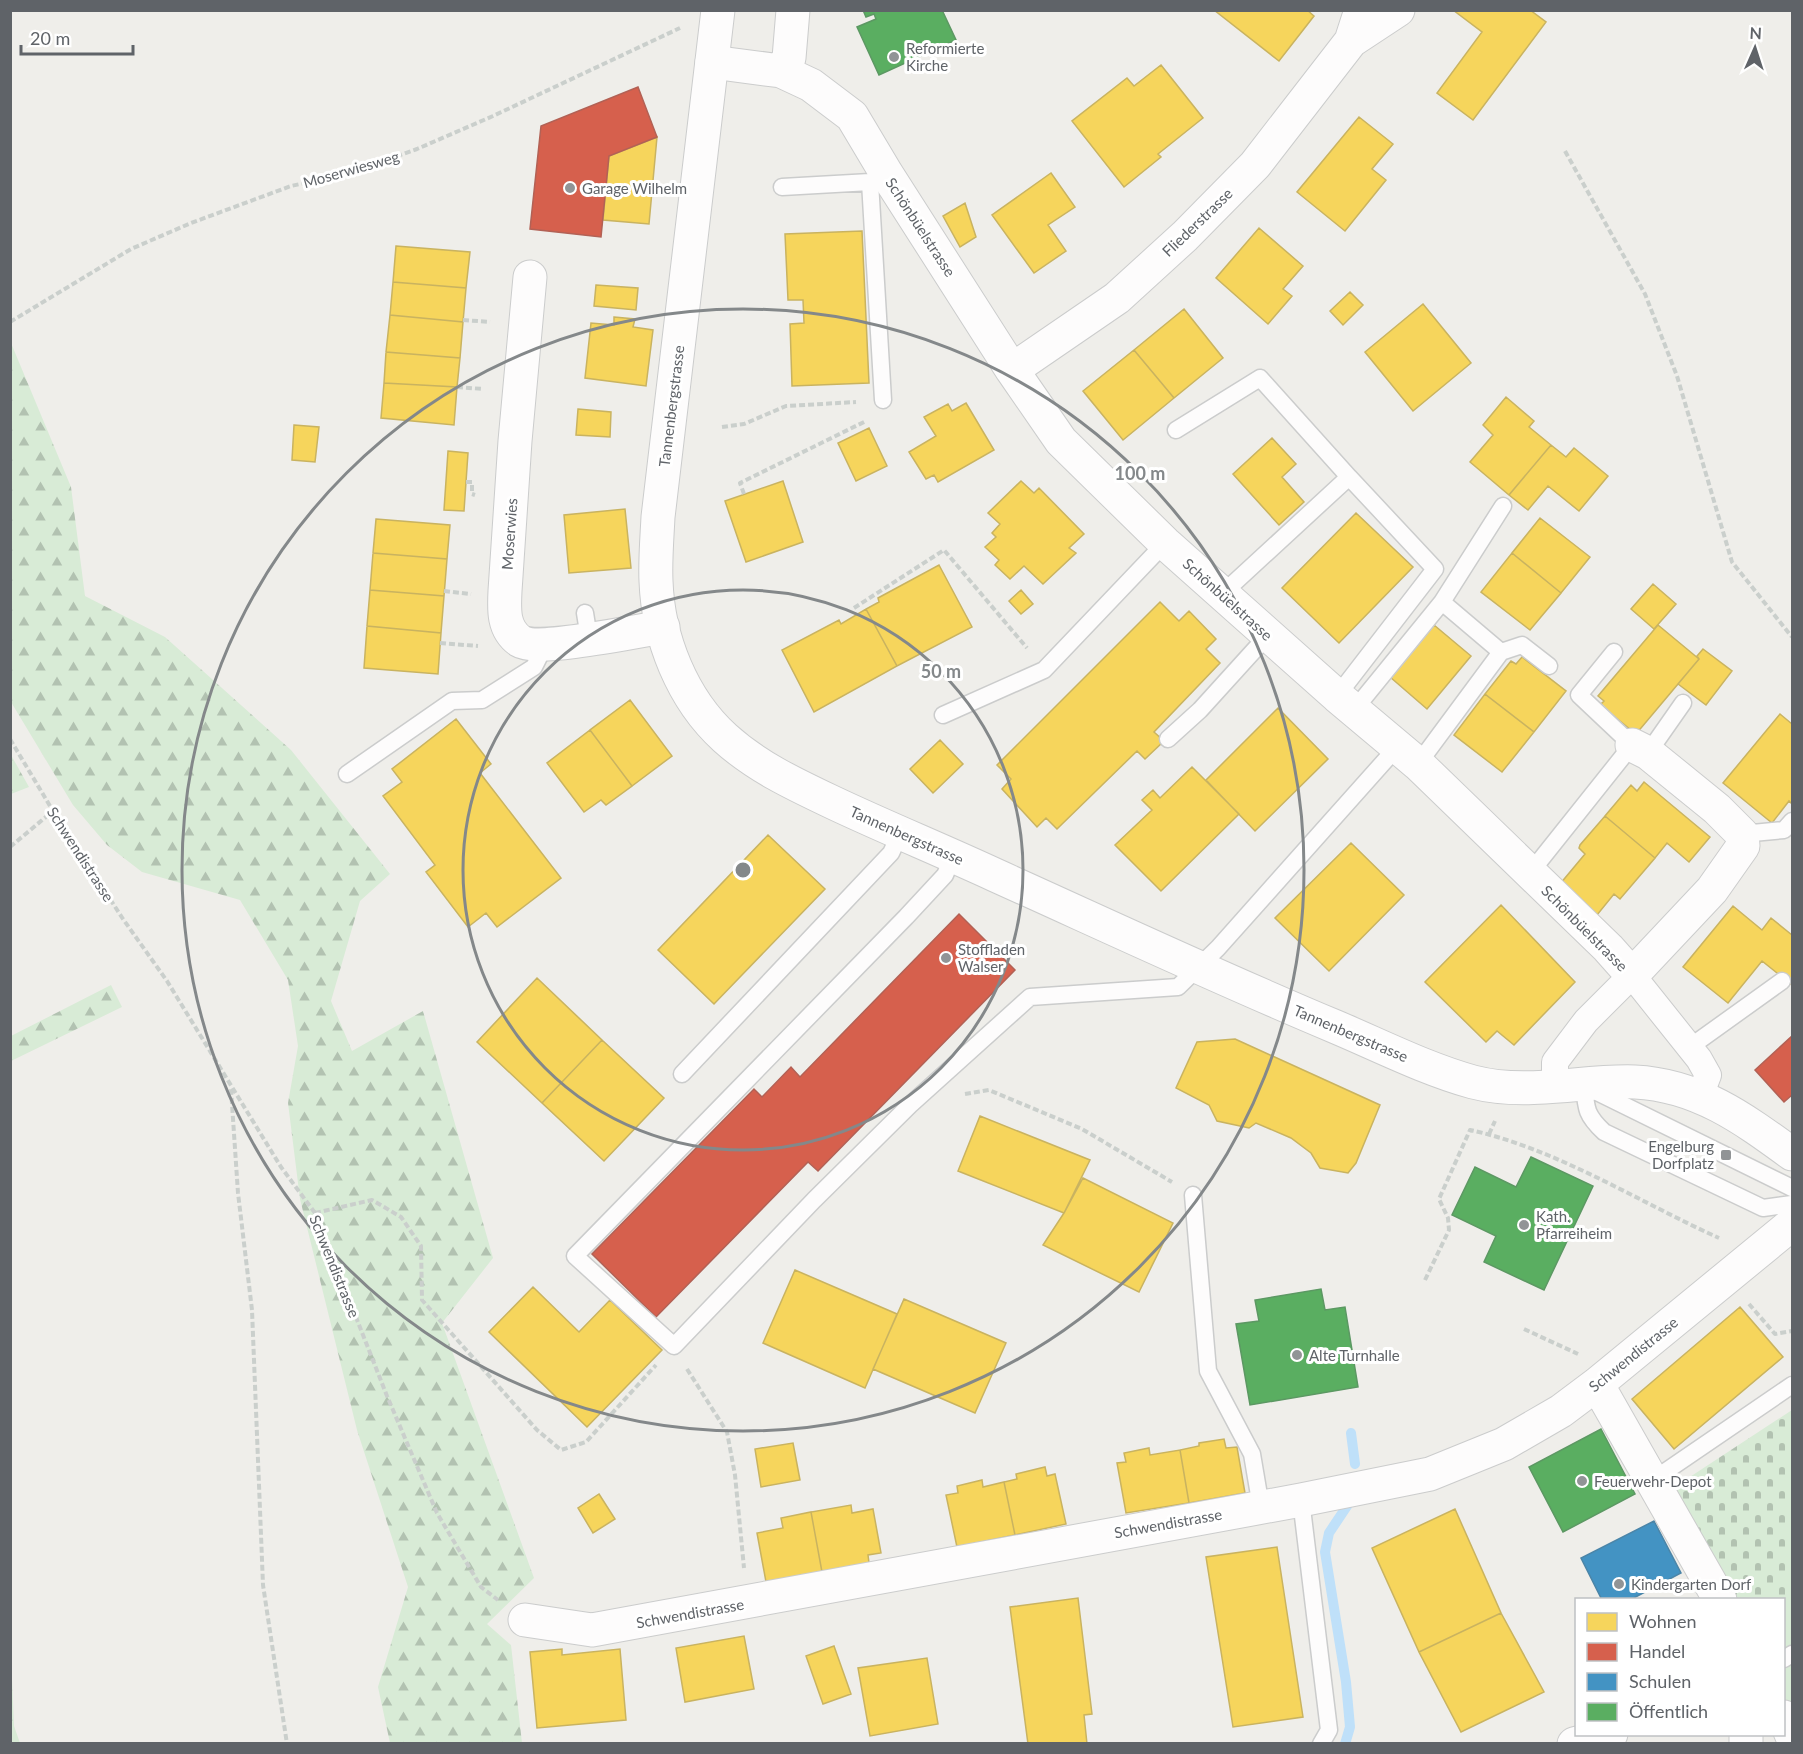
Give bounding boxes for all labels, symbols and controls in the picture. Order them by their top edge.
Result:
scale bar [21,18,134,56]
north arrow [1725,18,1785,78]
text: N [1749,23,1762,42]
text: 20 m [30,27,70,49]
place label: Reformierte Kirche [906,39,984,74]
marker: Reformierte Kirche [887,50,901,64]
street label: Moserwiesweg [301,147,401,191]
street label: Schönbüelstrasse [882,174,960,280]
place label: Garage Wilhelm [582,179,687,197]
marker: Garage Wilhelm [563,181,577,195]
street label: Fliederstrasse [1158,184,1236,260]
street label: Tannenbergstrasse [655,344,687,468]
text: 100 m [1115,462,1165,484]
street label: Moserwies [498,498,520,570]
street label: Schönbüelstrasse [1180,554,1277,644]
text: 50 m [921,660,961,682]
street label: Tannenbergstrasse [847,802,967,868]
street label: Schwendistrasse [44,803,118,905]
centre of rings [733,860,753,880]
street label: Schönbüelstrasse [1538,881,1632,975]
place label: Stoffladen Walser [958,940,1025,975]
marker: Stoffladen Walser [939,951,953,965]
street label: Tannenbergstrasse [1291,1001,1411,1065]
place label: Engelburg Dorfplatz [1648,1137,1714,1172]
marker: Engelburg Dorfplatz [1719,1148,1733,1162]
place label: Kath. Pfarreiheim [1536,1207,1612,1242]
street label: Schwendistrasse [306,1212,364,1320]
marker: Kath. Pfarreiheim [1517,1218,1531,1232]
street label: Schwendistrasse [1585,1313,1681,1395]
place label: Alte Turnhalle [1309,1346,1400,1364]
marker: Alte Turnhalle [1290,1348,1304,1362]
place label: Feuerwehr-Depot [1594,1472,1712,1490]
marker: Feuerwehr-Depot [1575,1474,1589,1488]
street label: Schwendistrasse [1113,1505,1223,1541]
place label: Kindergarten Dorf [1631,1575,1752,1593]
marker: Kindergarten Dorf [1612,1577,1626,1591]
street label: Schwendistrasse [635,1595,745,1631]
legend [1575,1598,1785,1736]
text: Wohnen [1629,1610,1696,1632]
text: Handel [1629,1640,1685,1662]
text: Schulen [1629,1670,1691,1692]
text: Öffentlich [1629,1700,1708,1722]

